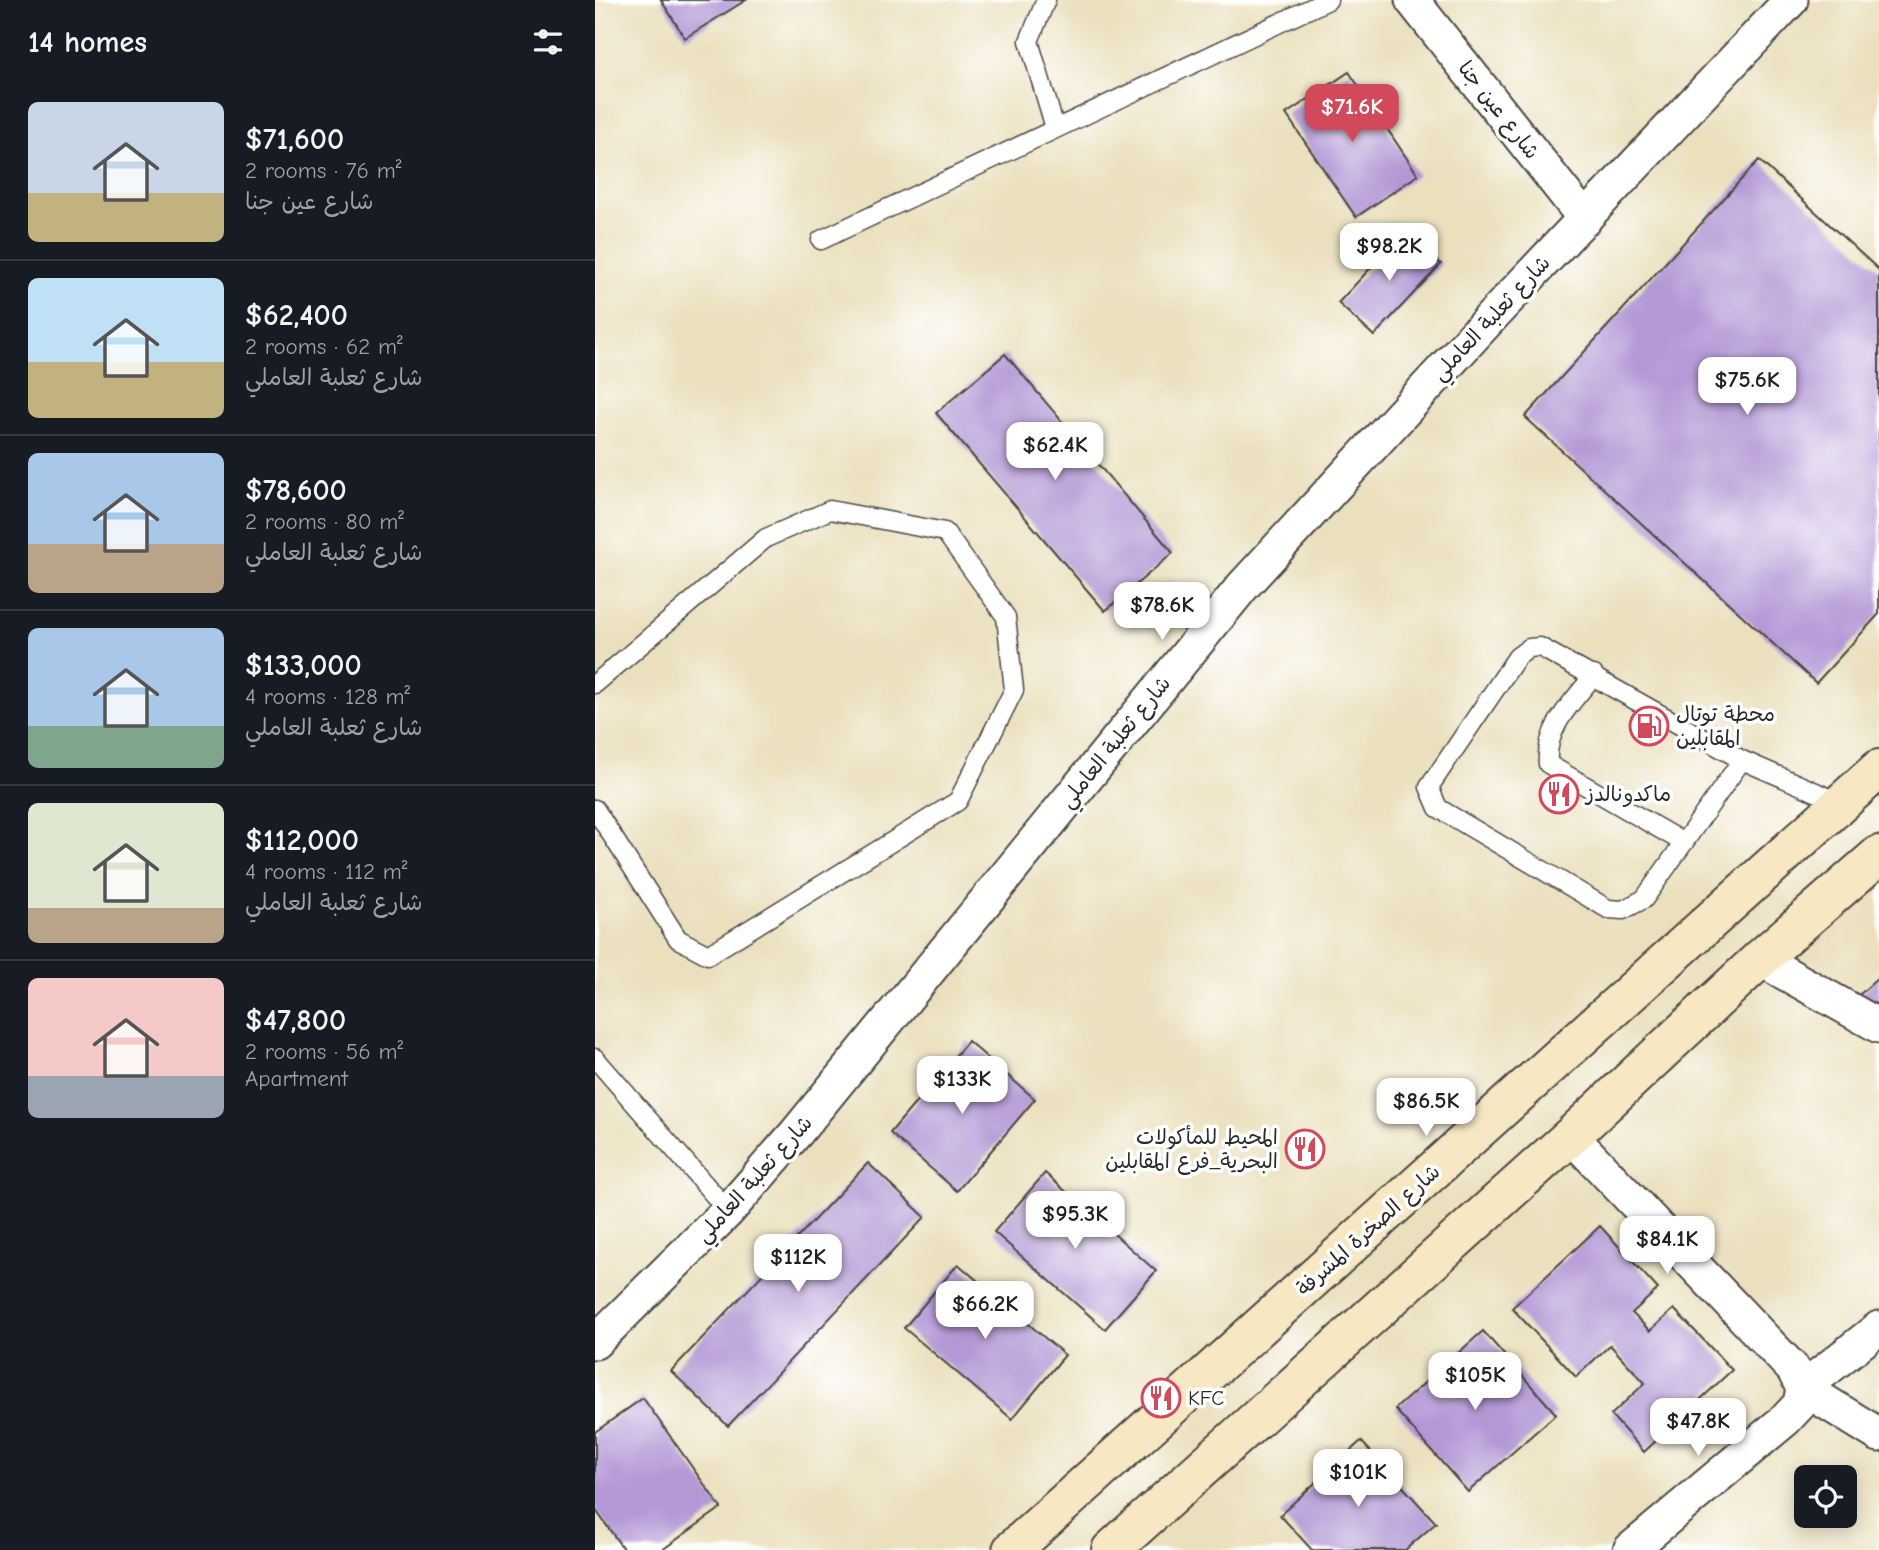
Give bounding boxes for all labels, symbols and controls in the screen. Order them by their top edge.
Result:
icon: filters [529,23,567,61]
text: 14 homes [28,25,147,60]
street label: شارع عين جنا [1451,56,1545,166]
pin: $71.6K [1295,85,1409,144]
text: $71.6K [1321,93,1383,120]
text: $71,600 [245,122,344,157]
icon: home [84,130,168,214]
text: 2 rooms · 76 m² [245,157,401,184]
text: شارع عين جنا [245,188,374,215]
pin: $98.2K [1332,224,1446,283]
text: $98.2K [1356,232,1422,259]
street label: شارع ثعلبة العاملي [1427,251,1560,390]
text: $62,400 [245,298,348,333]
icon: home [84,306,168,390]
text: 2 rooms · 62 m² [245,333,403,360]
pin: $75.6K [1690,358,1804,417]
text: شارع ثعلبة العاملي [245,364,423,391]
text: $75.6K [1714,366,1780,393]
pin: $62.4K [998,422,1112,482]
text: $62.4K [1022,431,1088,458]
text: $78,600 [245,473,347,508]
icon: home [84,481,168,565]
text: 2 rooms · 80 m² [245,508,404,535]
text: شارع ثعلبة العاملي [245,539,423,566]
pin: $78.6K [1105,582,1219,642]
text: $78.6K [1130,591,1194,618]
text: $133,000 [245,648,362,683]
icon: home [84,656,168,740]
street label: شارع ثعلبة العاملي [1055,671,1181,817]
text: 4 rooms · 128 m² [245,683,410,710]
place label: محطة توتال المقابلين [1676,702,1775,751]
fuel station icon: محطة توتال المقابلين [1628,705,1670,747]
text: شارع ثعلبة العاملي [245,714,423,741]
restaurant icon: ماكدونالدز [1538,773,1580,815]
place label: ماكدونالدز [1584,782,1671,808]
text: $112,000 [245,823,359,858]
icon: home [84,831,168,915]
text: 4 rooms · 112 m² [245,858,408,885]
text: شارع ثعلبة العاملي [245,889,423,916]
text: $47,800 [245,1003,346,1038]
icon: home [84,1006,168,1090]
text: 2 rooms · 56 m² [245,1038,403,1065]
pin: $133K [913,1056,1011,1116]
text: Apartment [245,1065,348,1092]
text: $133K [933,1065,991,1092]
pin: $86.5K [1369,1078,1483,1138]
text: $86.5K [1393,1087,1459,1114]
street label: شارع ثعلبة العاملي [691,1111,822,1252]
place label: المحيط للمأكولات البحرية_فرع المقابلين [1105,1125,1278,1175]
restaurant icon: المحيط للمأكولات البحرية_فرع المقابلين [1284,1128,1326,1170]
street label: شارع الصخرة المشرفة [1291,1159,1447,1303]
pin: $95.3K [1018,1192,1132,1251]
text: $95.3K [1042,1200,1108,1227]
pin: $84.1K [1610,1216,1724,1276]
text: $84.1K [1636,1225,1698,1252]
pin: $112K [749,1234,847,1294]
text: $112K [770,1243,826,1270]
pin: $66.2K [928,1282,1042,1341]
text: $66.2K [952,1290,1018,1317]
pin: $105K [1426,1352,1524,1412]
text: $105K [1444,1361,1506,1388]
restaurant icon: KFC [1140,1377,1182,1419]
place label: KFC [1188,1386,1224,1410]
pin: $47.8K [1641,1398,1755,1458]
text: $47.8K [1666,1407,1730,1434]
pin: $101K [1309,1450,1407,1509]
text: $101K [1329,1458,1387,1485]
map controls [1794,1465,1857,1528]
button: locate [1794,1465,1857,1528]

